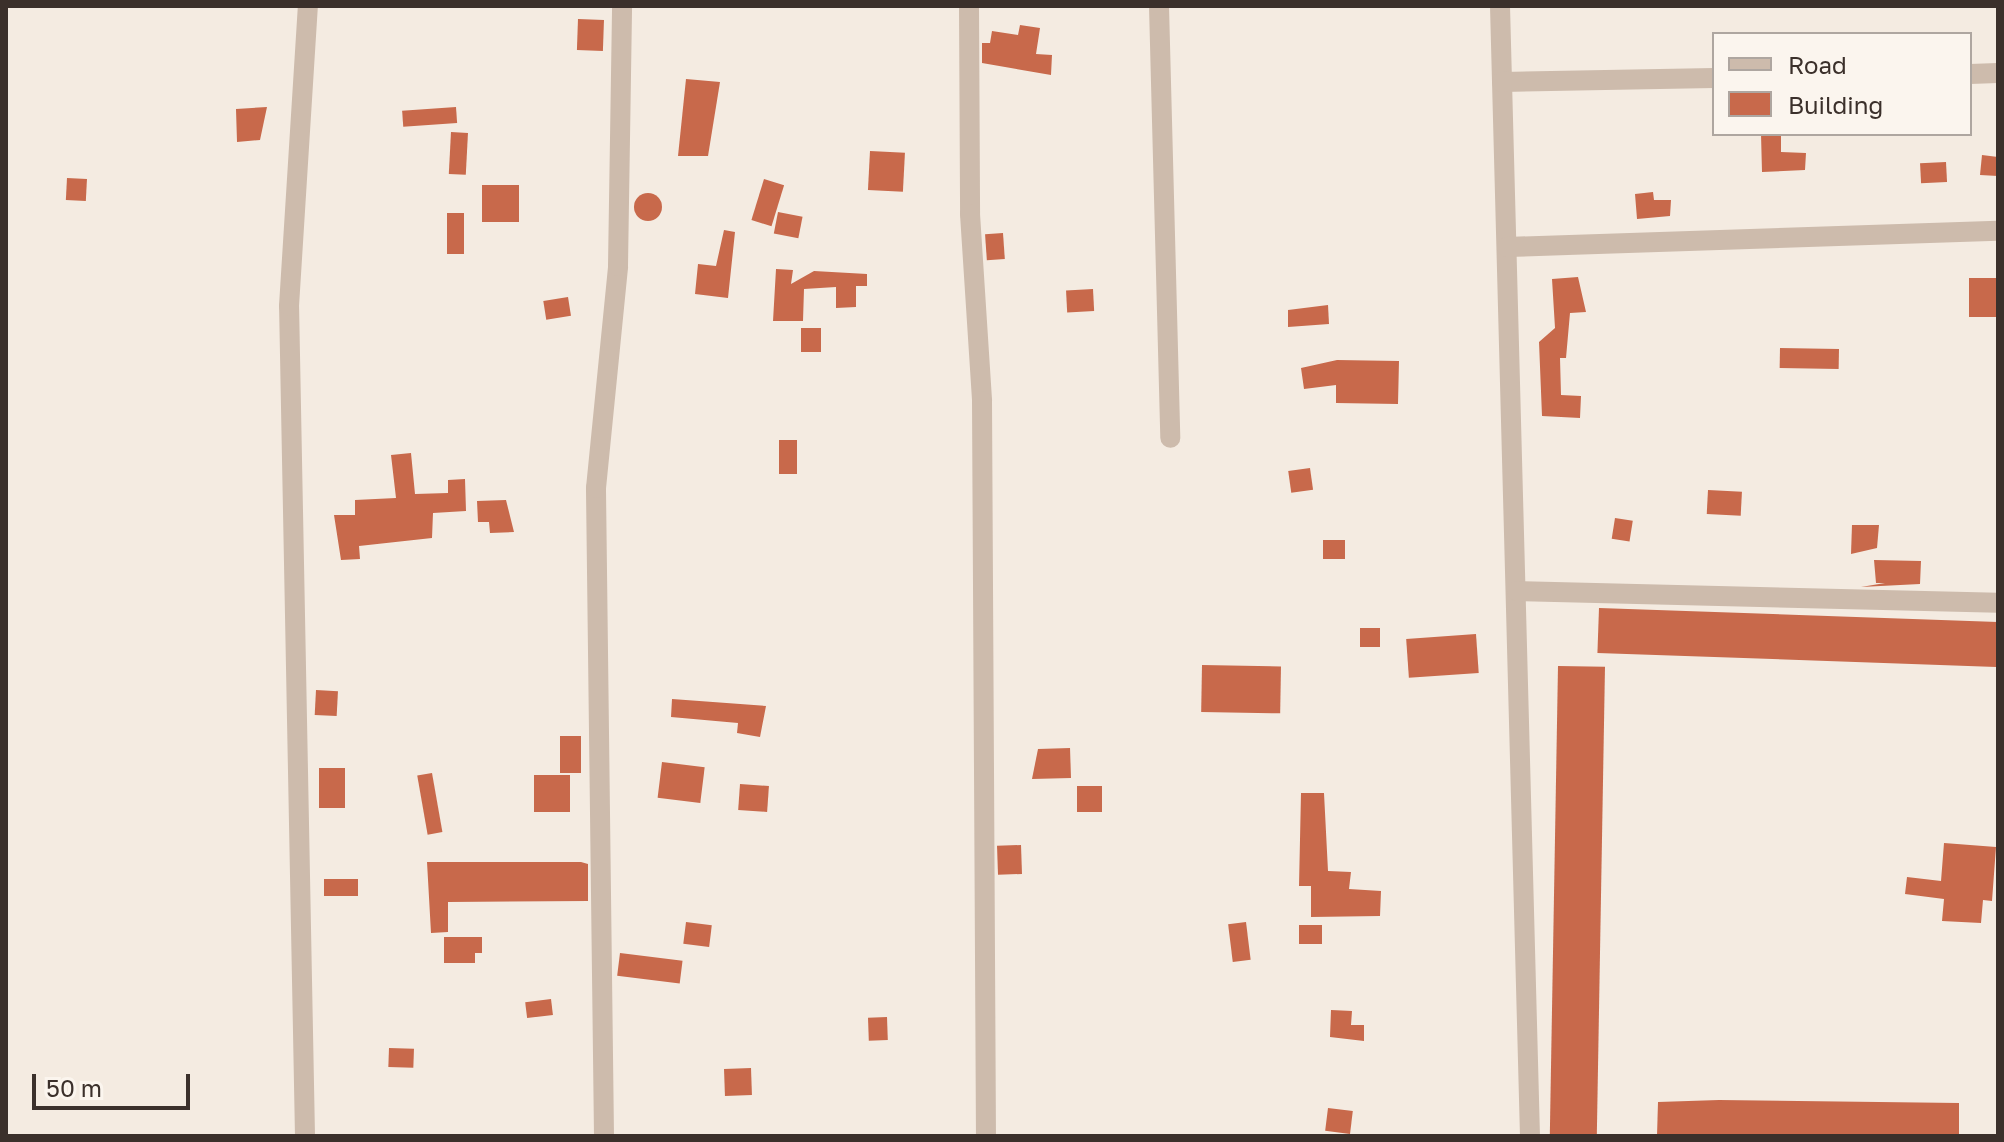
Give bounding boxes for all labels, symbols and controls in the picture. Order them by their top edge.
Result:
legend [1712,32,1972,136]
text: Road [1788,50,1847,79]
text: Building [1788,90,1883,119]
scale bar [36,1058,194,1108]
text: 50 m [46,1073,102,1102]

